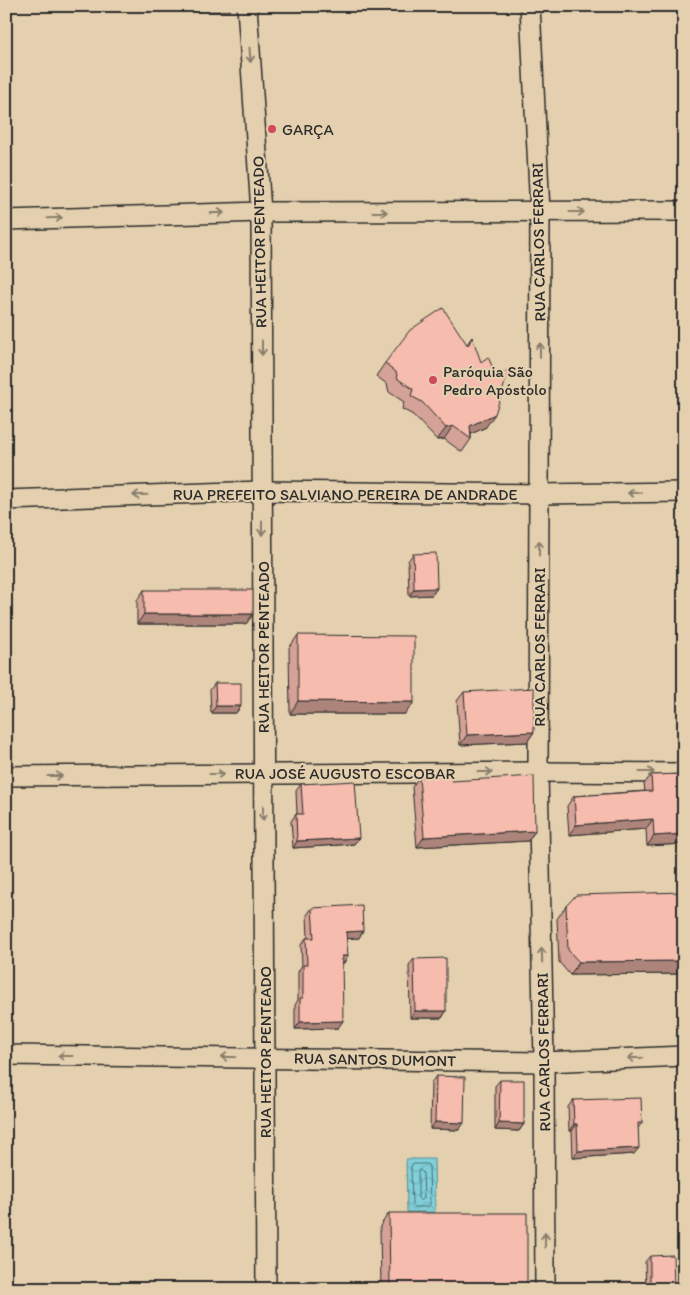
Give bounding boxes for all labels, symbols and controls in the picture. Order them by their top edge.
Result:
one-way arrow [246,47,255,63]
place label: GARÇA [282,120,334,139]
marker: GARÇA [266,123,278,135]
street label: RUA HEITOR PENTEADO [248,156,271,328]
street label: RUA CARLOS FERRARI [528,162,549,322]
one-way arrow [372,207,388,217]
one-way arrow [569,207,585,217]
one-way arrow [209,208,225,218]
one-way arrow [47,214,63,223]
one-way arrow [257,340,266,356]
one-way arrow [535,342,545,358]
place label: Paróquia São Pedro Apóstolo [443,362,547,399]
marker: Paróquia São Pedro Apóstolo [427,374,439,386]
street label: RUA PREFEITO SALVIANO PEREIRA DE ANDRADE [173,485,517,504]
one-way arrow [627,488,644,498]
one-way arrow [132,490,148,500]
one-way arrow [257,520,267,536]
one-way arrow [534,540,544,556]
street label: RUA HEITOR PENTEADO [254,561,273,733]
street label: RUA CARLOS FERRARI [530,567,549,727]
street label: RUA JOSÉ AUGUSTO ESCOBAR [235,764,455,783]
one-way arrow [476,767,493,777]
one-way arrow [639,767,655,777]
one-way arrow [209,769,225,779]
one-way arrow [46,771,63,781]
one-way arrow [258,804,268,821]
one-way arrow [537,947,547,964]
street label: RUA HEITOR PENTEADO [256,966,275,1138]
street label: RUA CARLOS FERRARI [533,972,554,1132]
street label: RUA SANTOS DUMONT [294,1049,456,1070]
one-way arrow [57,1051,74,1061]
one-way arrow [220,1052,236,1062]
one-way arrow [627,1053,644,1063]
one-way arrow [540,1232,550,1248]

